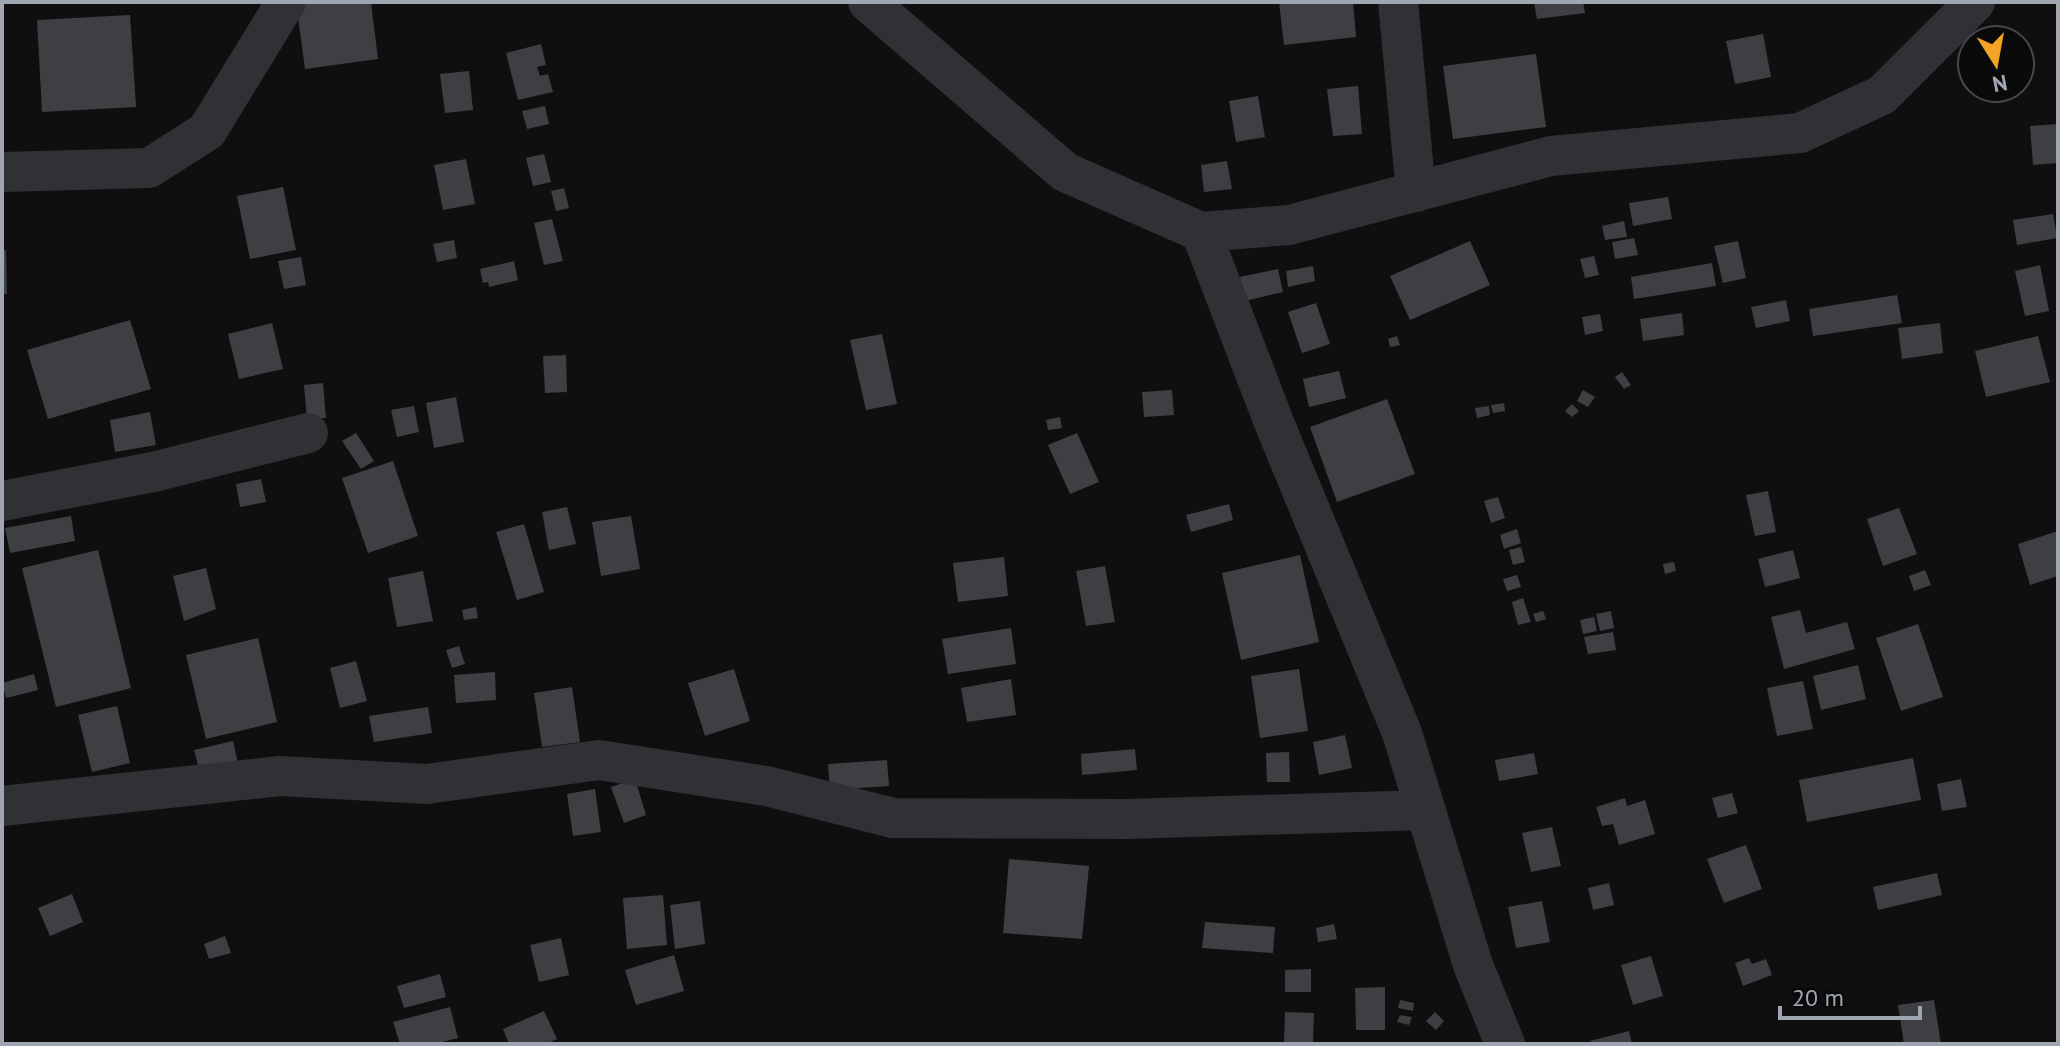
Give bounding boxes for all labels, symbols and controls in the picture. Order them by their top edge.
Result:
north arrow [1956,24,2036,104]
text: N [1990,69,2010,99]
scale bar [1780,970,1920,1020]
text: 20 m [1792,982,1844,1013]

